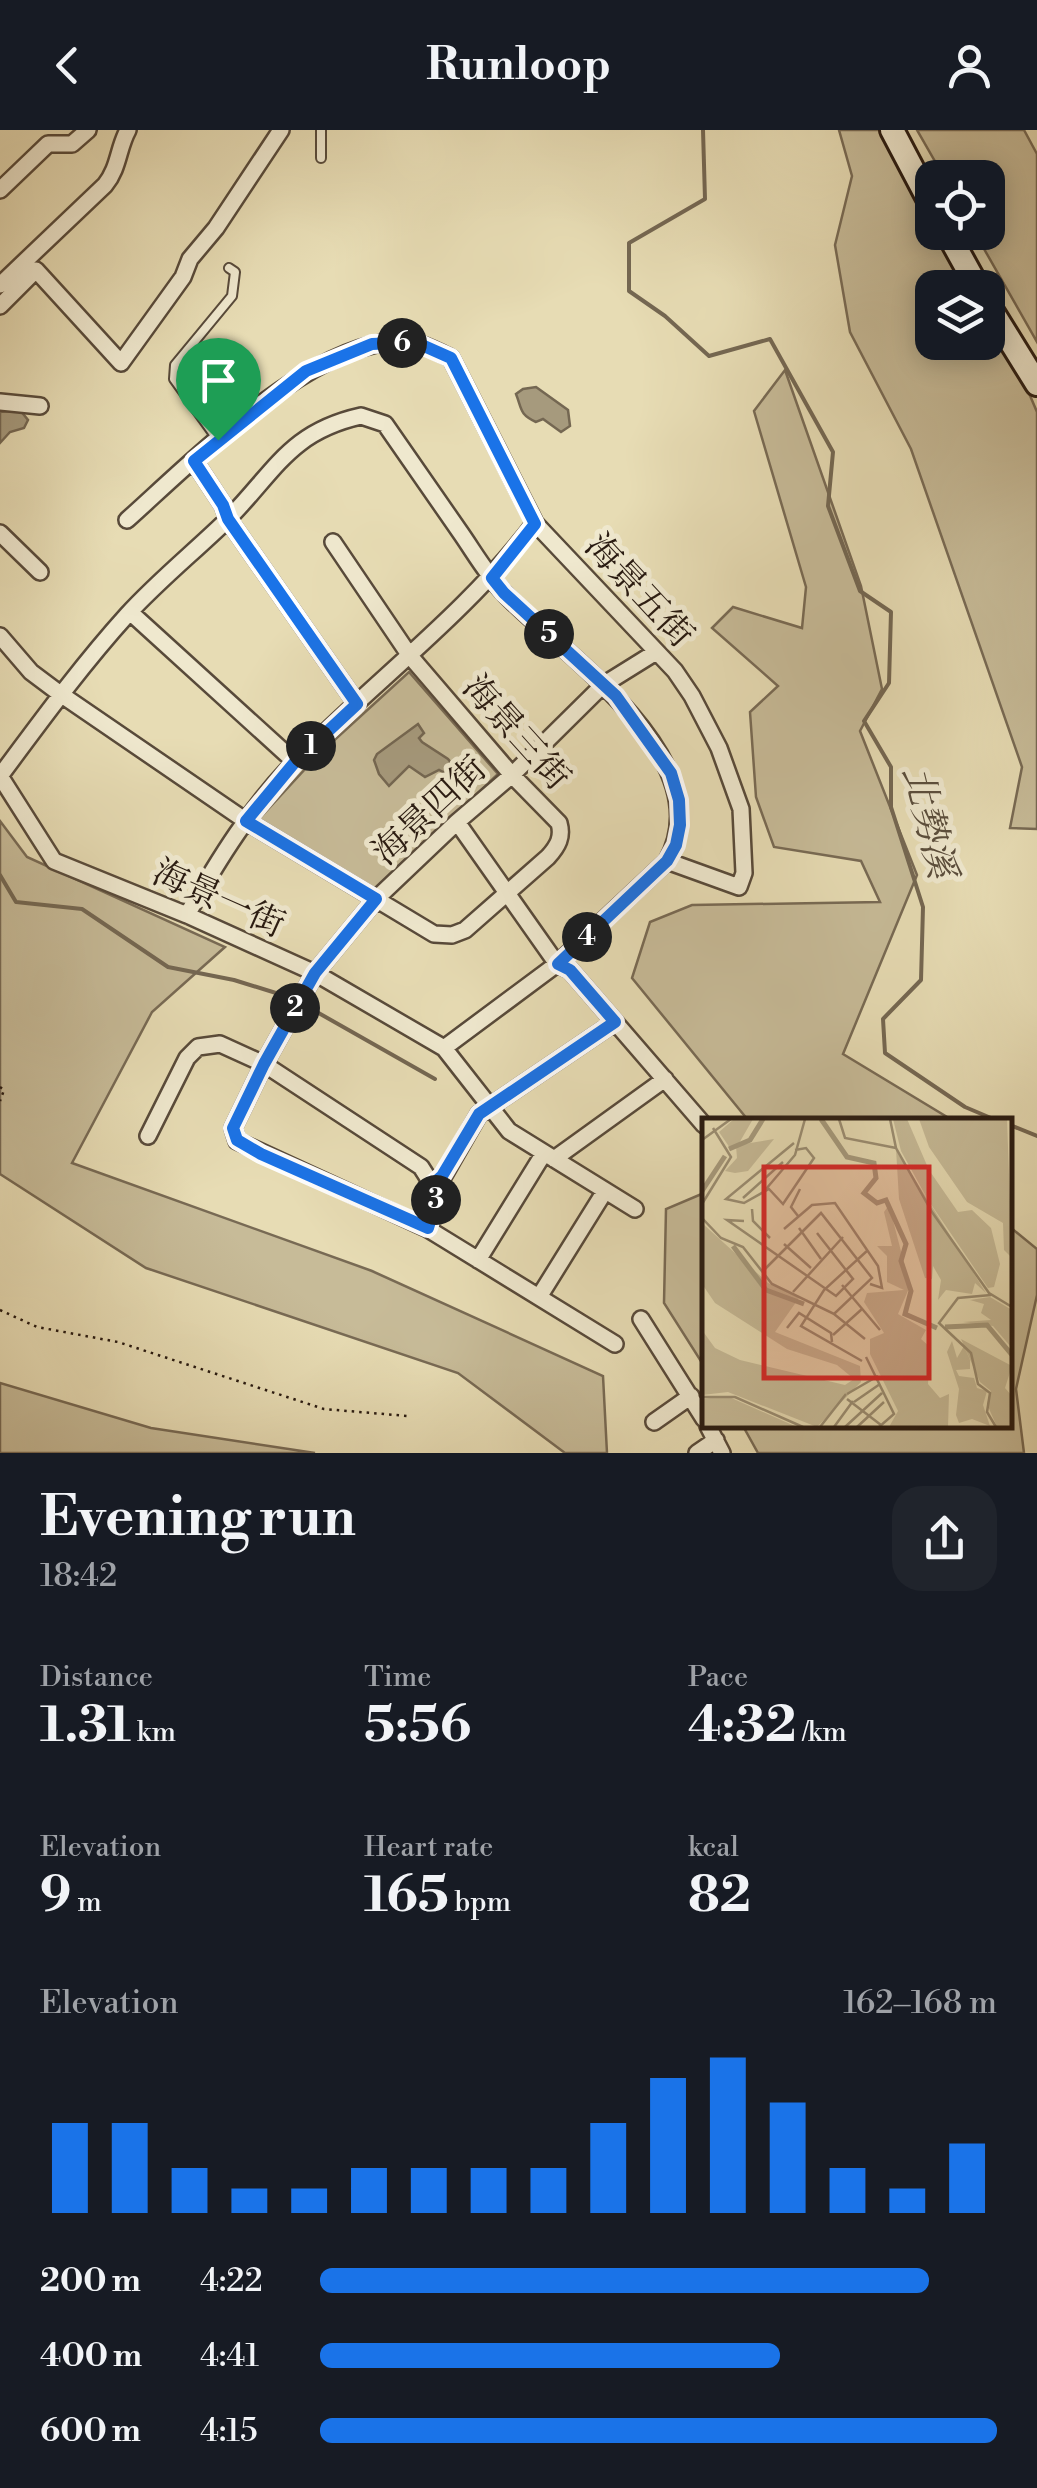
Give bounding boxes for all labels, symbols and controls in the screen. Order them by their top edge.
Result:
text: Runloop [426,37,611,94]
icon: back [40,38,95,93]
icon: person [942,38,997,93]
map controls [915,160,1005,360]
button: locate [915,160,1005,250]
button: layers [915,270,1005,360]
pin: 6 [377,318,427,368]
text: 6 [393,325,411,360]
pin [176,338,261,441]
icon: arrive [191,353,246,408]
street label: 海景五街 [575,525,702,657]
pin: 5 [524,609,574,659]
text: 5 [540,616,558,651]
street label: 海景三街 [453,667,579,799]
pin: 1 [286,721,336,771]
text: 1 [304,728,318,763]
street label: 海景四街 [364,748,496,875]
water label: 北勢溪 [892,761,966,887]
street label: 海景一街 [146,851,291,947]
pin: 4 [562,912,612,962]
text: 4 [578,919,596,954]
pin: 2 [270,983,320,1033]
text: 2 [286,990,304,1025]
inset map [702,1118,1012,1428]
pin: 3 [411,1175,461,1225]
text: 3 [428,1182,444,1217]
text: Evening run [40,1484,356,1553]
button: share [892,1486,997,1591]
text: 18:42 [40,1556,117,1596]
text: Distance [40,1660,153,1695]
text: Time [364,1660,431,1695]
text: Pace [688,1660,748,1695]
text: 1.31 [40,1695,131,1757]
text: 5:56 [364,1695,471,1757]
text: 4:32 [688,1695,797,1757]
text: km [131,1715,176,1750]
text: /km [797,1715,847,1750]
text: Elevation [40,1830,161,1865]
text: Heart rate [364,1830,493,1865]
text: kcal [688,1830,739,1865]
text: 9 [40,1865,72,1927]
text: 165 [364,1865,449,1927]
text: 82 [688,1865,751,1927]
text: m [72,1885,102,1920]
text: bpm [449,1885,511,1920]
text: Elevation [40,1983,179,2023]
text: 162–168 m [843,1983,997,2023]
text: 200 m [40,2261,141,2301]
text: 4:22 [200,2261,263,2301]
text: 400 m [40,2336,142,2376]
text: 4:41 [200,2336,259,2376]
text: 600 m [40,2411,141,2451]
text: 4:15 [200,2411,258,2451]

